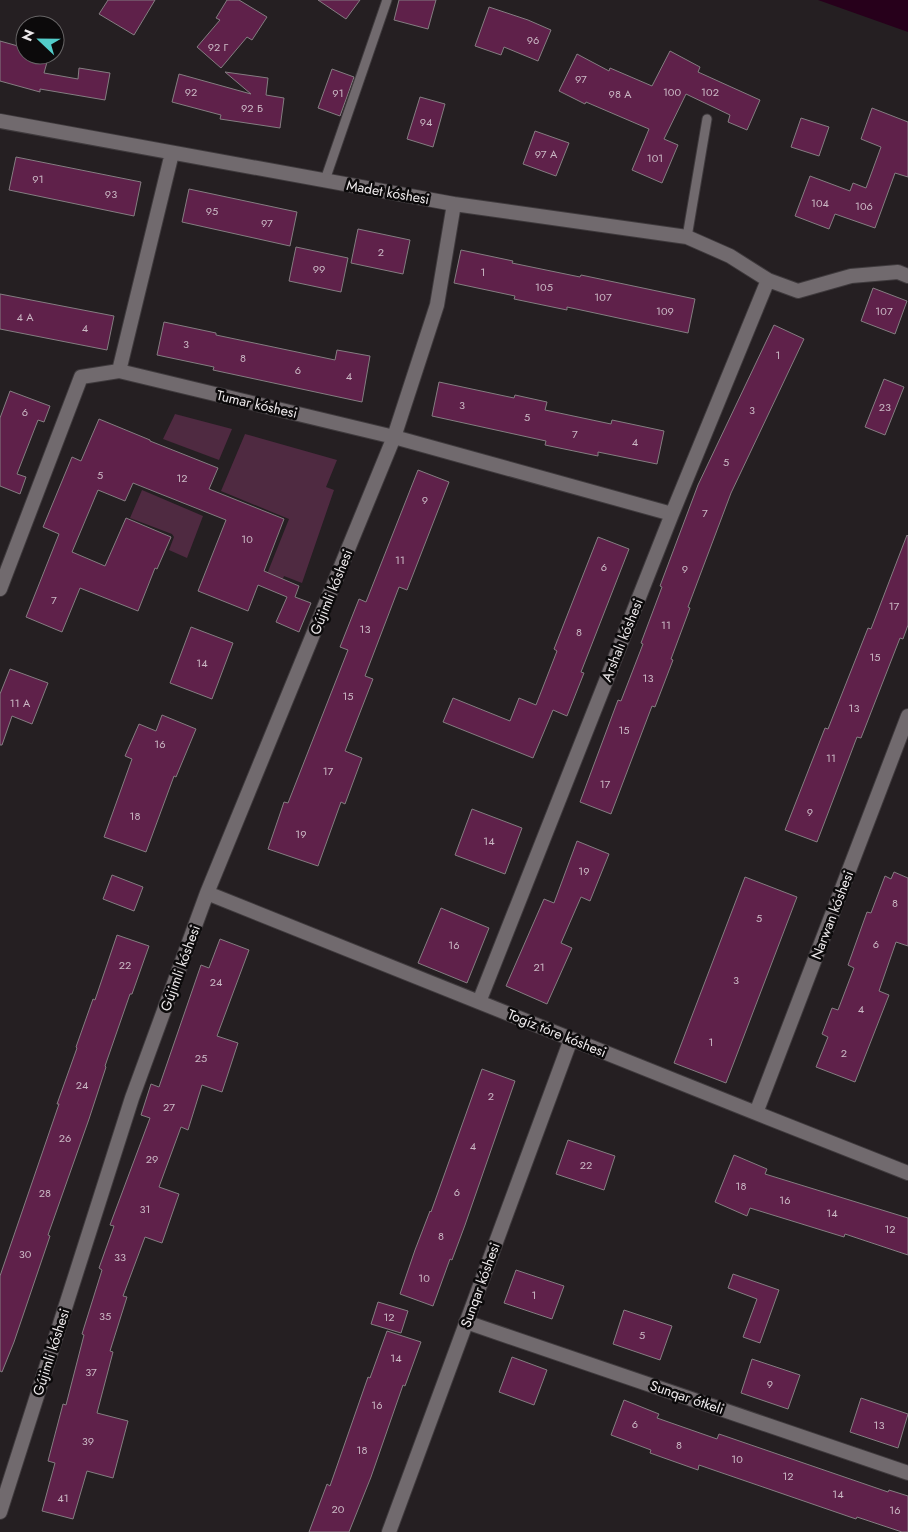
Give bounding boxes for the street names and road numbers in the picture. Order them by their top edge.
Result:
street label: Madet kóshesi [345,175,431,209]
street label: Tumar kóshesi [215,385,299,423]
street label: Gújimli kóshesi [305,546,357,638]
street label: Arshalı kóshesi [596,596,648,684]
street label: Narwan kóshesi [806,868,858,962]
street label: Gújimli kóshesi [155,922,205,1014]
street label: Toǵız tóre kóshesi [505,1004,609,1062]
street label: Sunqar kóshesi [455,1240,505,1330]
street label: Gújimli kóshesi [28,1306,74,1398]
street label: Sunqar ótkeli [647,1375,727,1419]

